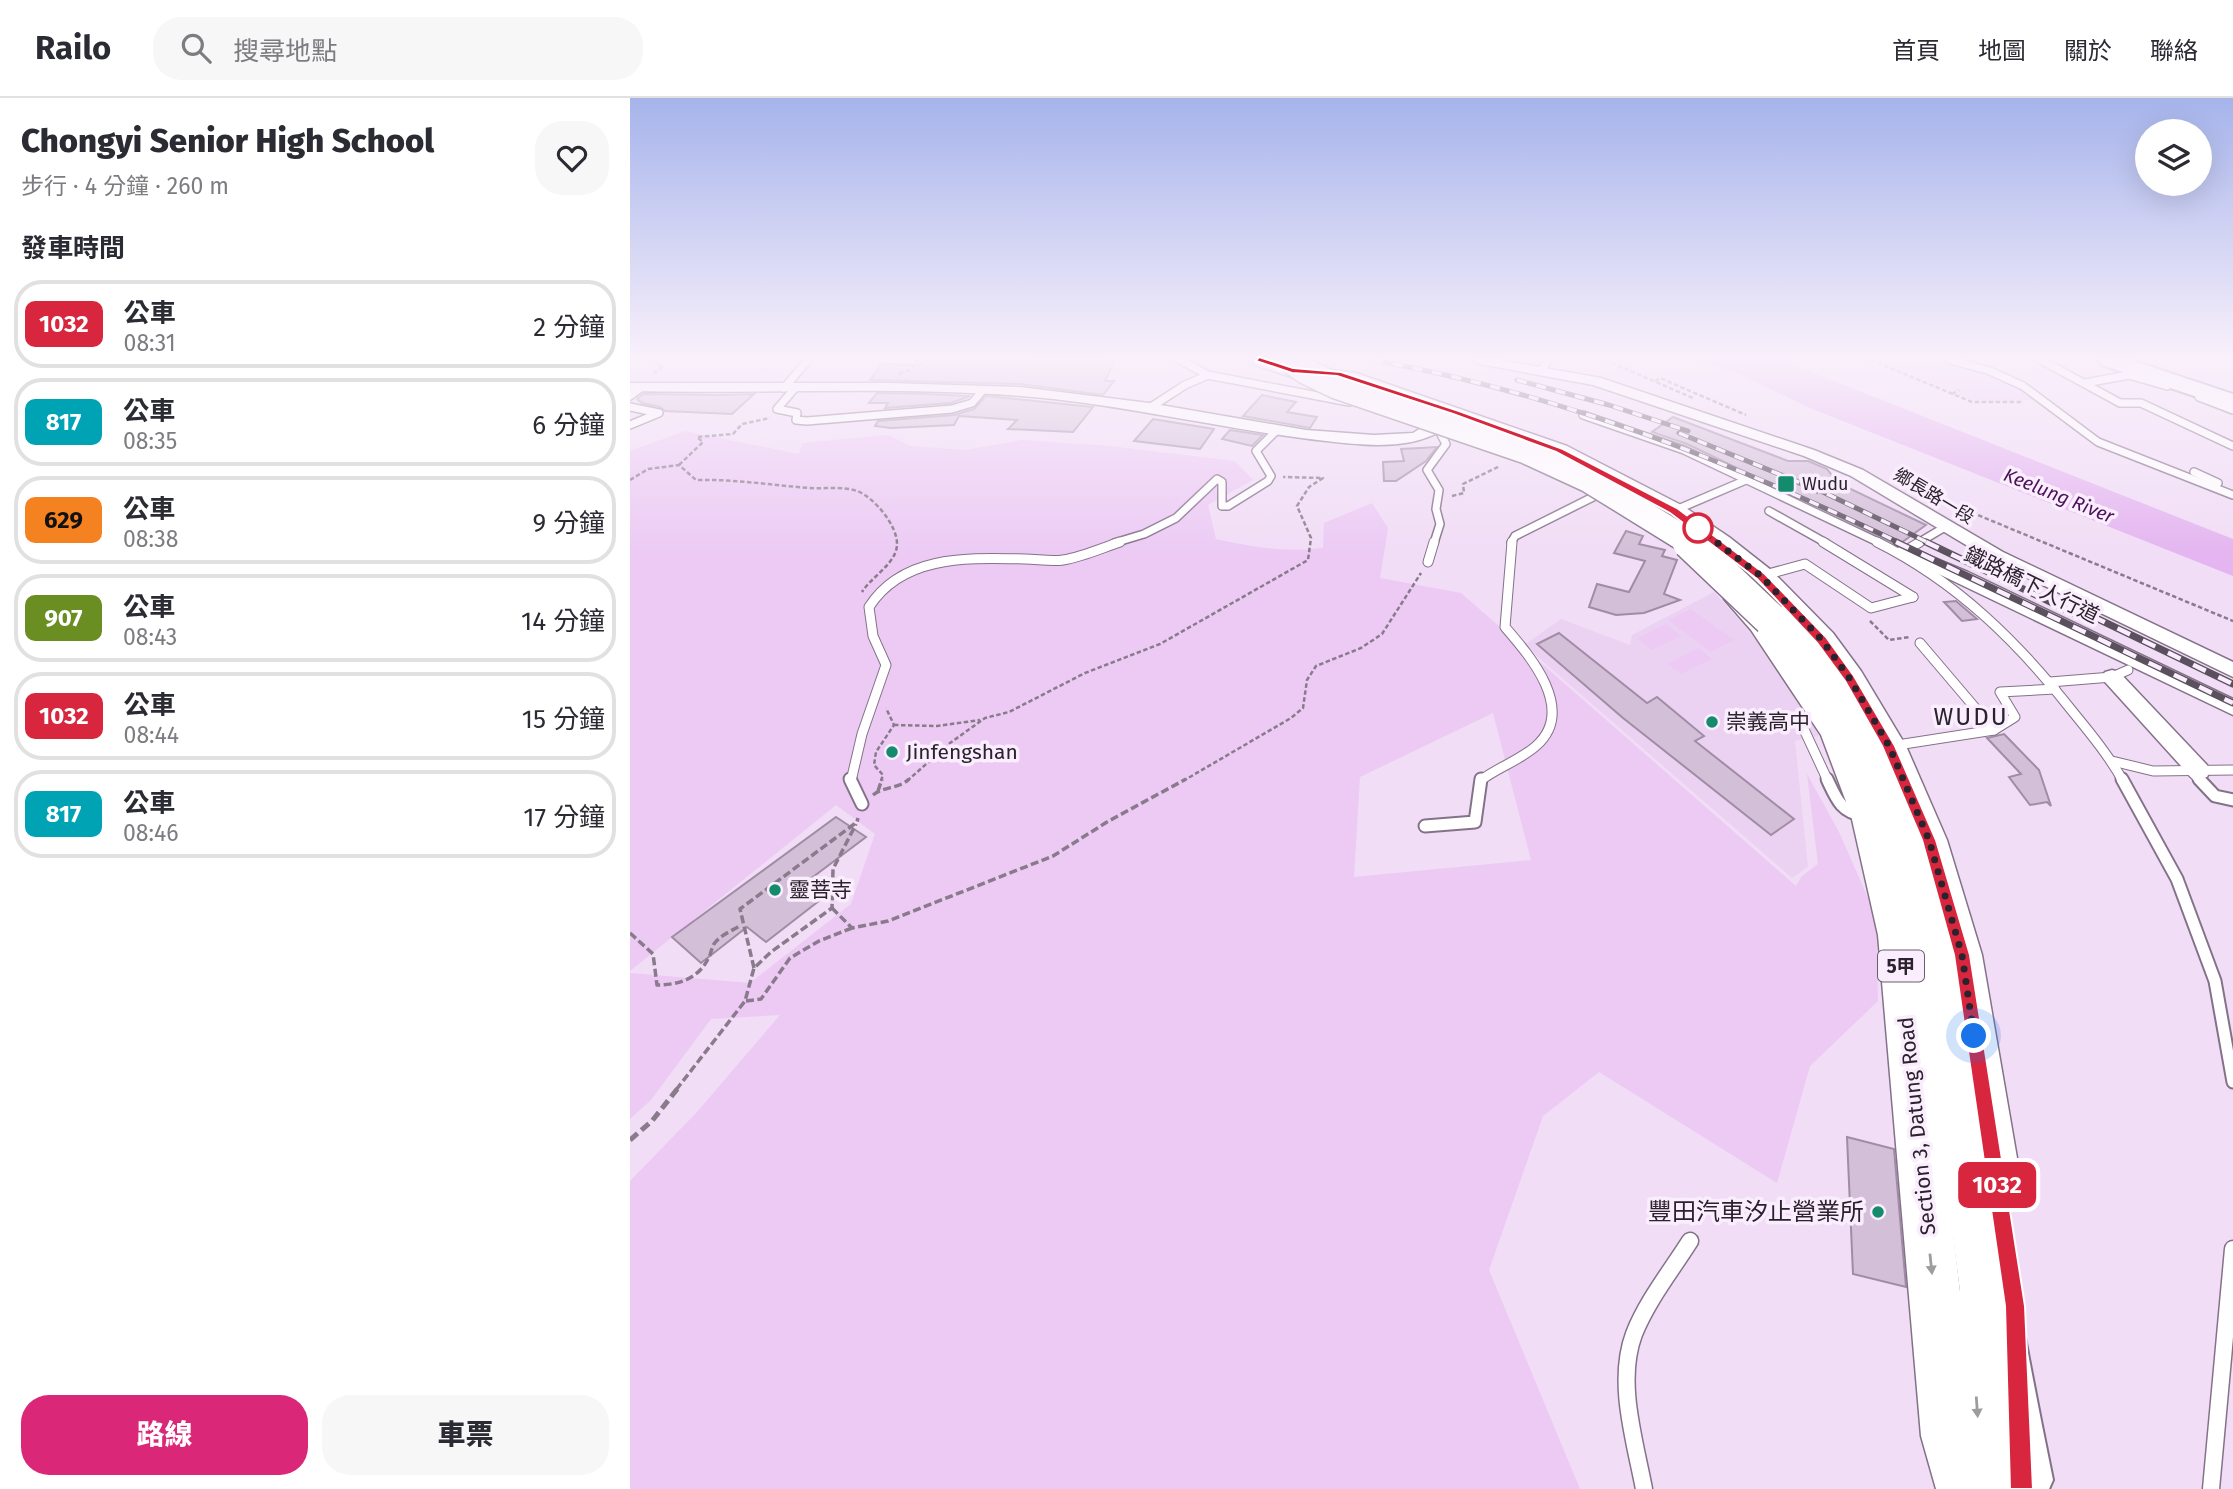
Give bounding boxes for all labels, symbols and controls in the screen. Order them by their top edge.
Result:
search box [153,17,643,80]
text: Railo [35,28,111,68]
icon: search [177,29,215,67]
text: 搜尋地點 [233,36,337,67]
text: 首頁 [1892,37,1940,65]
text: 地圖 [1978,37,2026,65]
text: 關於 [2064,37,2112,65]
text: 聯絡 [2150,37,2198,65]
map controls [2135,119,2212,196]
button: layers [2135,119,2212,196]
text: Chongyi Senior High School [21,121,434,161]
button: heart [535,121,609,195]
text: 步行 · 4 分鐘 · 260 m [21,172,229,200]
text: 發車時間 [21,233,125,264]
text: 公車 [124,298,176,329]
text: 1032 [39,310,89,338]
text: 2 分鐘 [533,312,605,343]
text: 08:31 [124,329,176,357]
text: 公車 [123,396,175,427]
text: 817 [46,408,81,436]
text: 6 分鐘 [532,410,605,441]
text: 08:35 [123,427,177,455]
street label: 鄉長路一段 [1890,463,1978,529]
water label: Keelung River [2000,463,2118,528]
place label: Wudu [1802,473,1848,495]
marker: Wudu [1776,474,1796,494]
text: 公車 [123,494,175,525]
text: 629 [44,506,83,534]
text: 9 分鐘 [532,508,605,539]
unlabelled marker [1683,513,1713,543]
text: 08:38 [123,525,178,553]
street label: 鐵路橋下人行道 [1960,541,2104,629]
text: 公車 [123,592,175,623]
text: 907 [44,604,83,632]
text: 14 分鐘 [521,606,605,637]
text: 08:43 [123,623,177,651]
text: 公車 [124,690,176,721]
text: 1032 [39,702,89,730]
district label: WUDU [1933,703,2009,731]
text: 15 分鐘 [522,704,605,735]
place label: 崇義高中 [1726,709,1810,735]
marker: 崇義高中 [1704,714,1720,730]
text: 08:44 [124,721,179,749]
place label: Jinfengshan [906,739,1018,765]
marker: Jinfengshan [884,744,900,760]
text: 公車 [123,788,175,819]
text: 817 [46,800,81,828]
text: 17 分鐘 [523,802,605,833]
text: 08:46 [123,819,178,847]
place label: 靈菩寺 [789,877,852,903]
marker: 靈菩寺 [767,882,783,898]
road number: 5甲 [1878,950,1924,982]
street label: Section 3, Datung Road [1893,1016,1941,1236]
your location [1956,1018,1991,1053]
line badge: 1032 [1948,1162,2046,1208]
text: 1032 [1972,1171,2022,1199]
place label: 豐田汽車汐止營業所 [1648,1198,1864,1226]
marker: 豐田汽車汐止營業所 [1870,1204,1886,1220]
one-way arrow [1926,1253,1937,1275]
button: 路線 [21,1395,308,1475]
button: 車票 [322,1395,609,1475]
one-way arrow [1972,1396,1983,1418]

